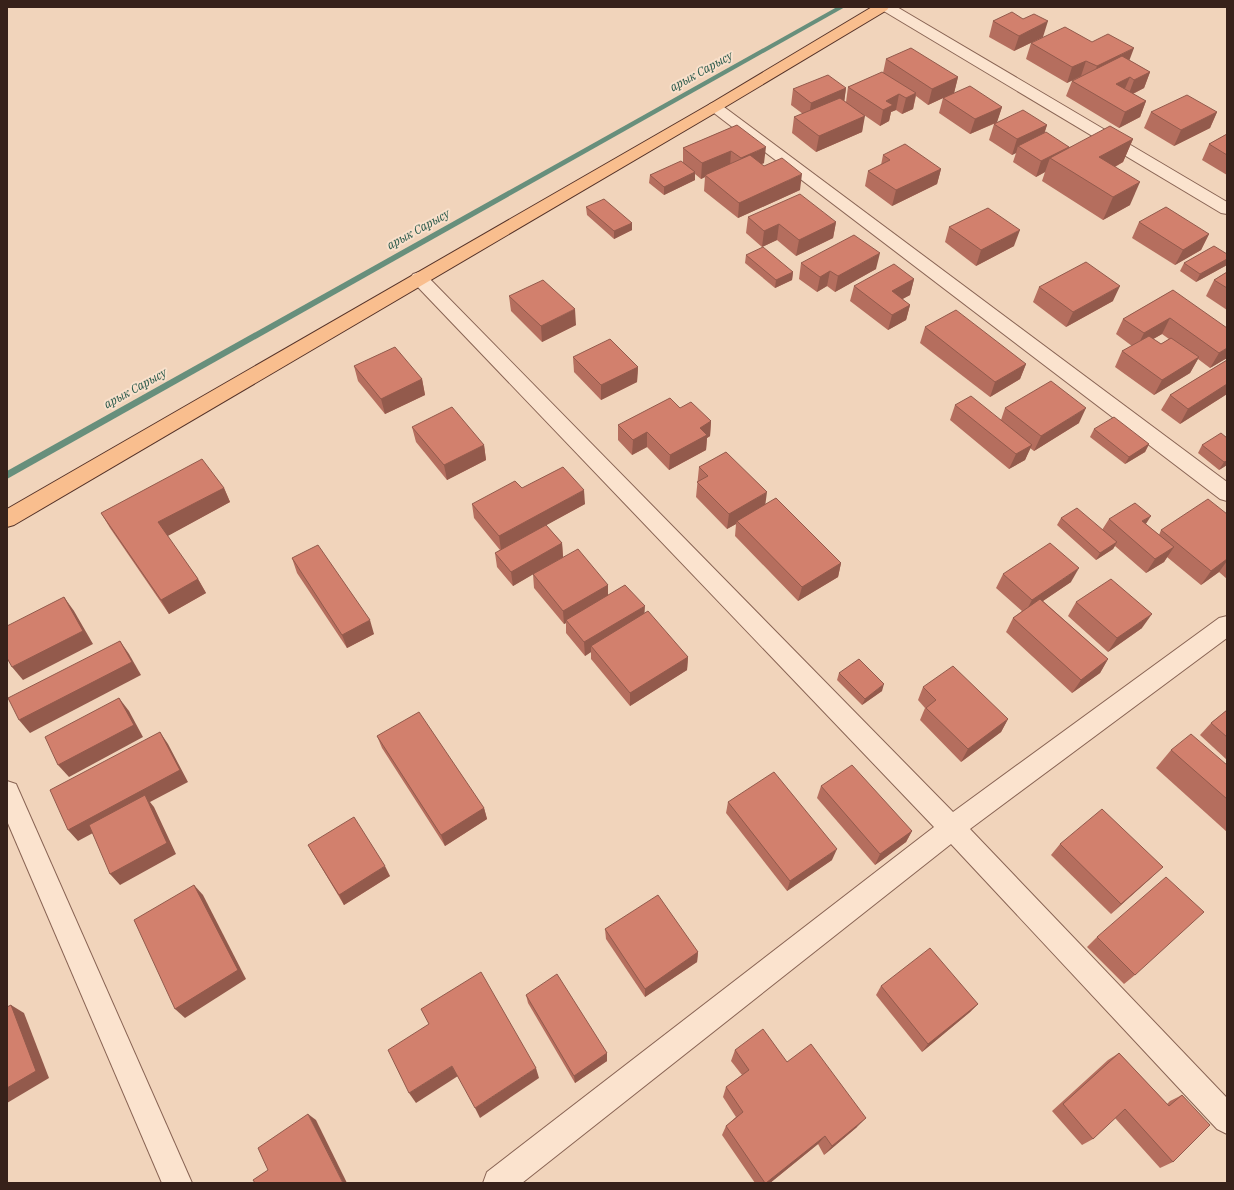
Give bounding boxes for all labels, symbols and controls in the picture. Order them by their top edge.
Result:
water label: арык Сарысу [667,47,736,94]
water label: арык Сарысу [384,205,453,252]
water label: арык Сарысу [101,364,170,411]

